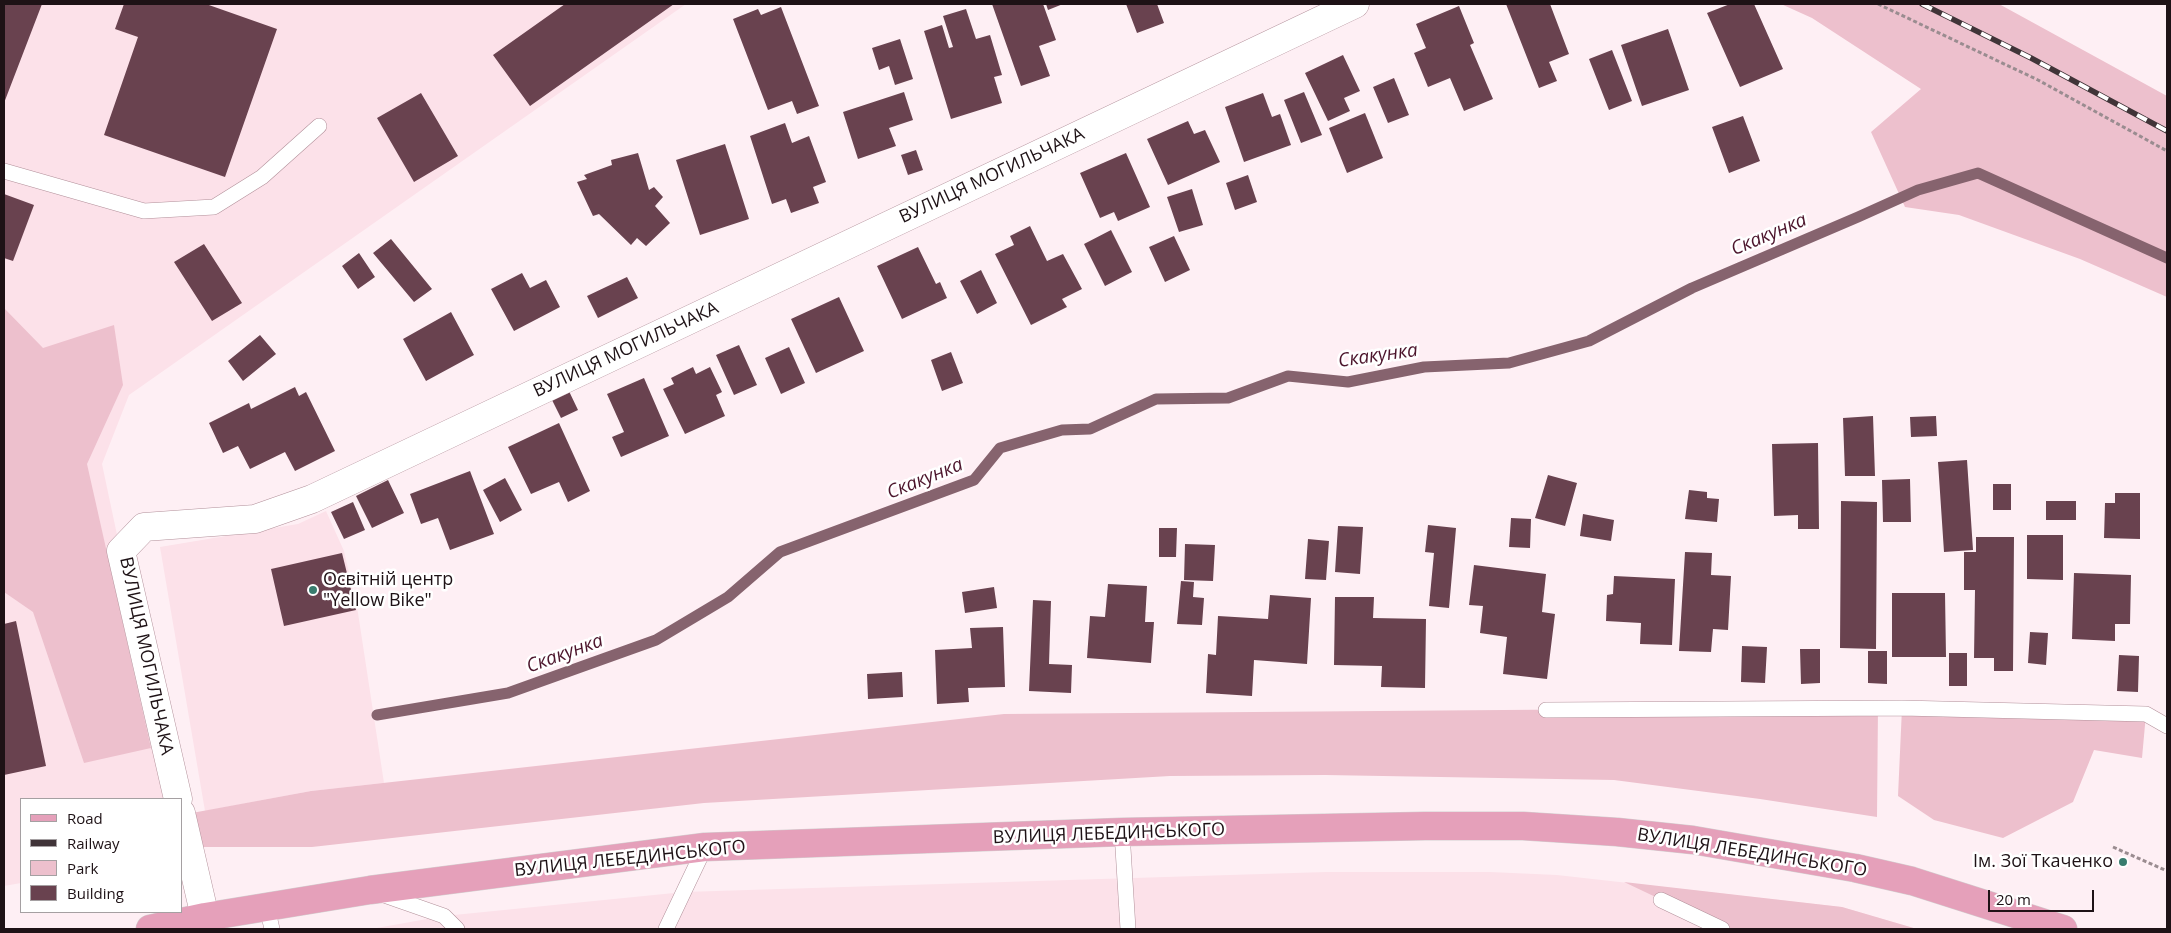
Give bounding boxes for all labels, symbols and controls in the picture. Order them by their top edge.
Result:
street label: ВУЛИЦЯ МОГИЛЬЧАКА [896,124,1088,228]
water label: Скакунка [1728,209,1810,261]
street label: ВУЛИЦЯ МОГИЛЬЧАКА [530,298,722,402]
water label: Скакунка [1337,339,1419,373]
water label: Скакунка [884,453,966,505]
street label: ВУЛИЦЯ МОГИЛЬЧАКА [114,555,178,757]
place label: Освітній центр "Yellow Bike" [323,569,453,612]
marker: Освітній центр "Yellow Bike" [307,584,319,596]
water label: Скакунка [523,630,607,678]
legend [20,798,182,913]
text: Road [67,808,103,828]
street label: ВУЛИЦЯ ЛЕБЕДИНСЬКОГО [992,819,1226,849]
street label: ВУЛИЦЯ ЛЕБЕДИНСЬКОГО [1636,824,1868,882]
text: Railway [67,833,120,853]
street label: ВУЛИЦЯ ЛЕБЕДИНСЬКОГО [513,836,747,882]
place label: Ім. Зої Ткаченко [1973,851,2113,873]
marker: Ім. Зої Ткаченко [2117,856,2129,868]
text: Park [67,858,98,878]
scale bar [1991,880,2097,912]
text: Building [67,883,124,903]
text: 20 m [1996,889,2031,909]

